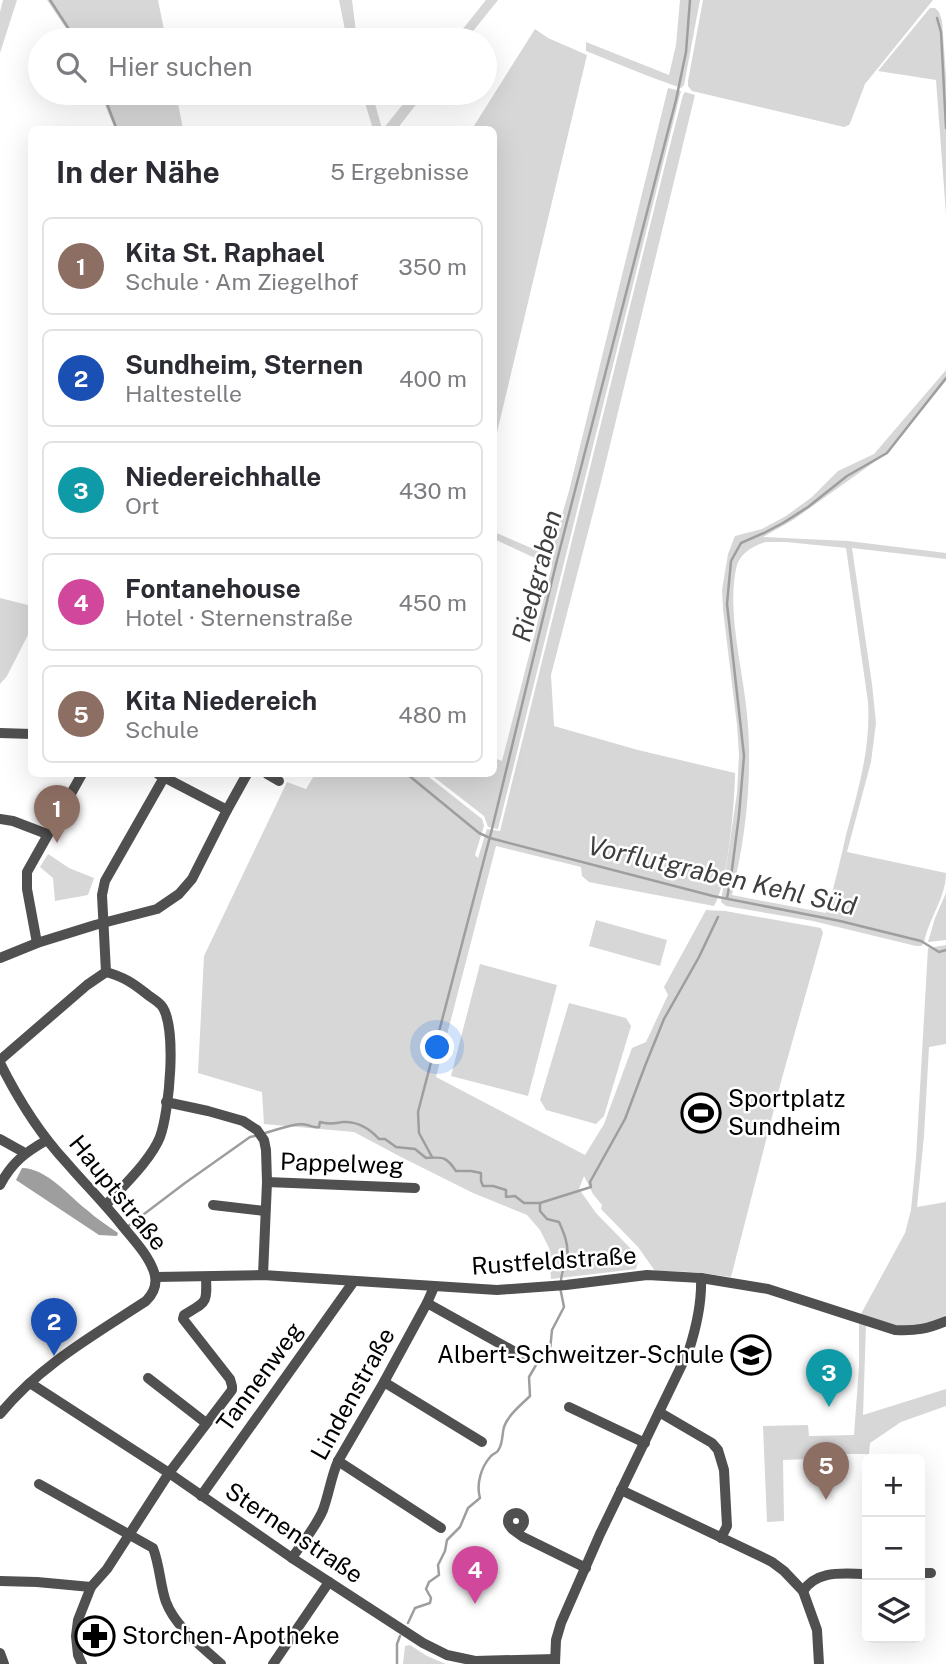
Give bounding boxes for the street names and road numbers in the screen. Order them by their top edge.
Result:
street label: Hauptstraße [64,1129,174,1256]
street label: Pappelweg [279,1147,405,1179]
street label: Rustfeldstraße [470,1240,637,1280]
street label: Tannenweg [210,1317,308,1436]
street label: Lindenstraße [304,1323,400,1464]
street label: Sternenstraße [220,1476,369,1588]

